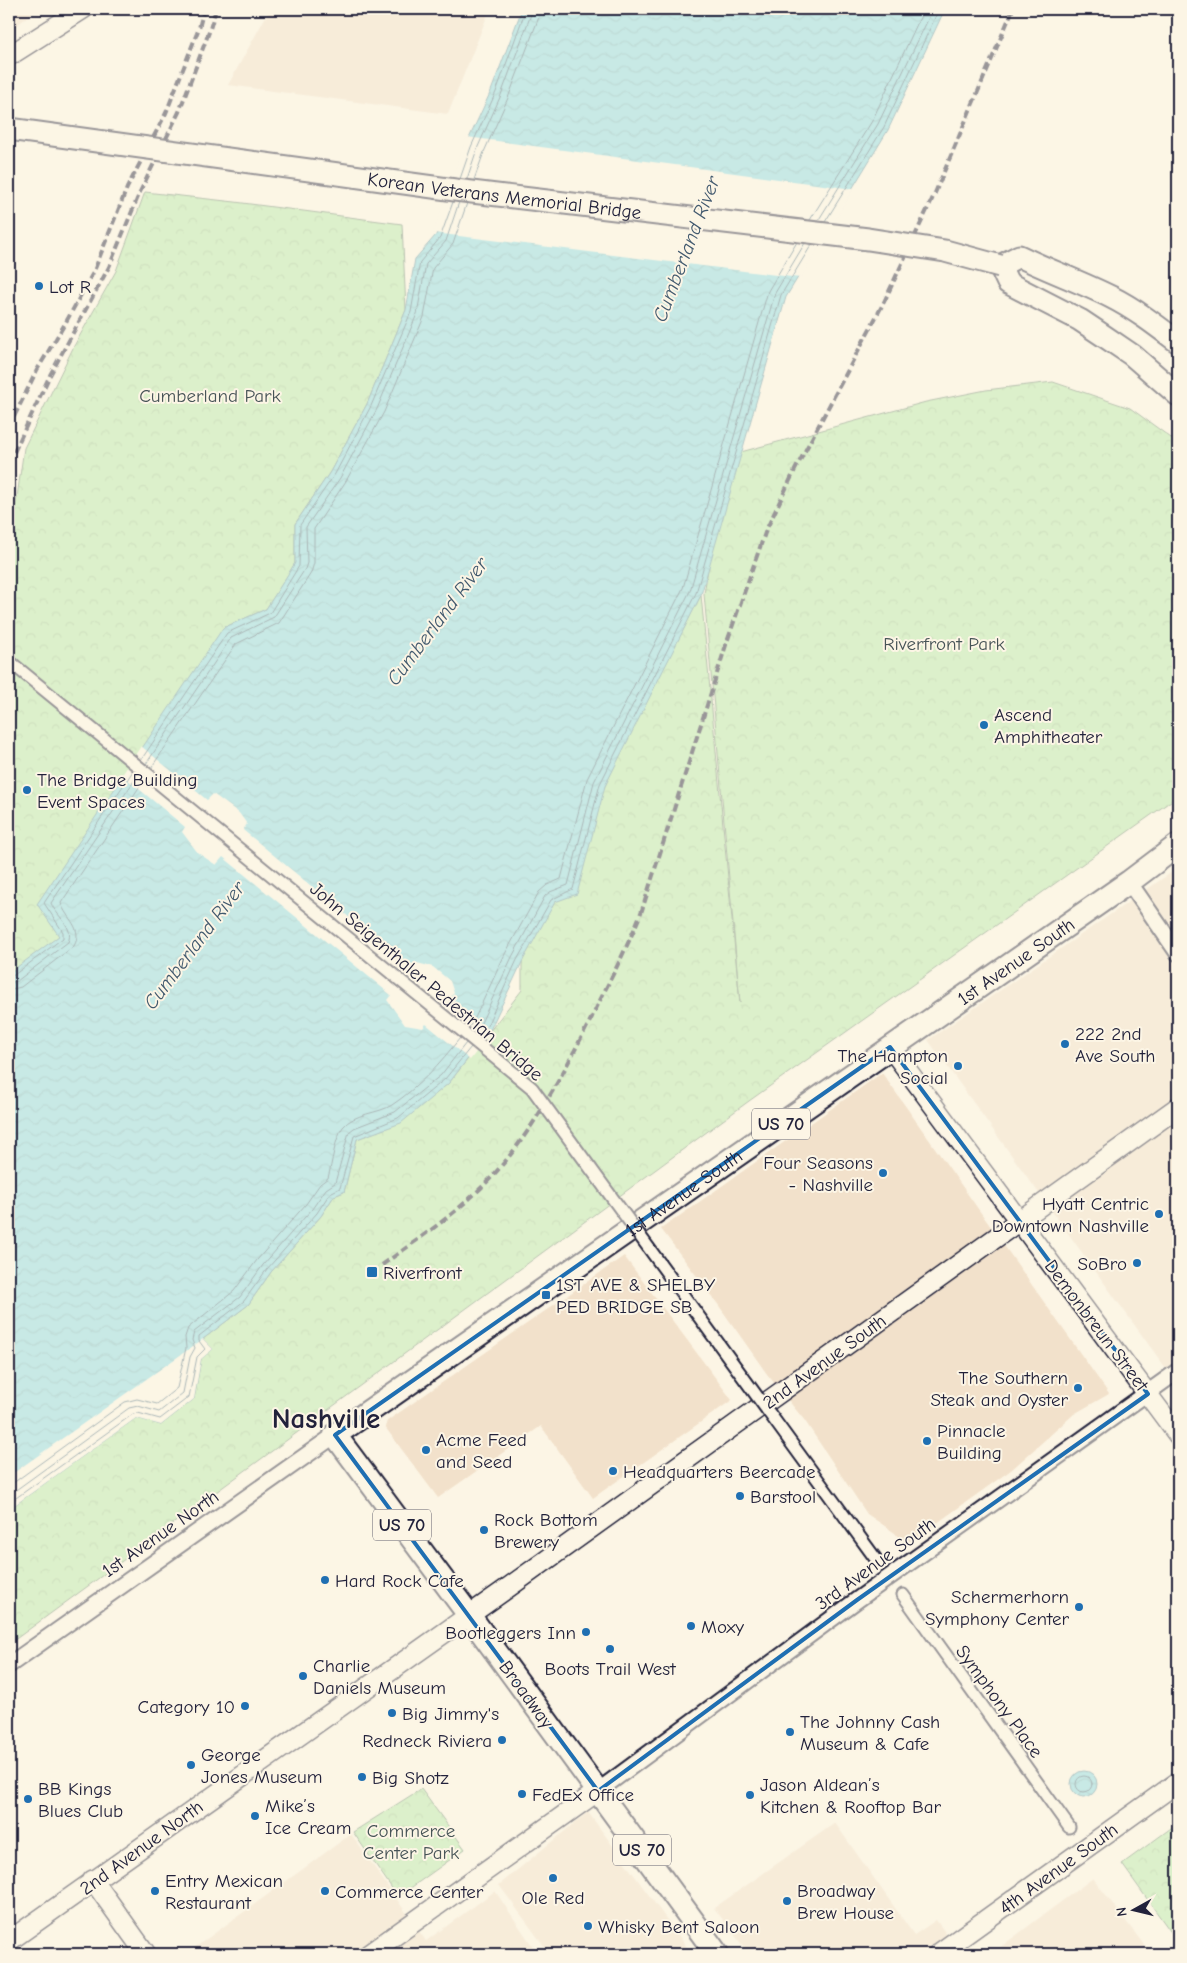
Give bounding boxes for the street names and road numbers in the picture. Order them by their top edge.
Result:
street label: Korean Veterans Memorial Bridge [366,168,643,224]
street label: John Seigenthaler Pedestrian Bridge [305,878,547,1086]
street label: 1st Avenue South [954,913,1079,1010]
road number: US 70 [752,1108,810,1140]
street label: 1st Avenue South [621,1145,747,1241]
street label: Demonbreun Street [1040,1256,1153,1396]
street label: 2nd Avenue South [759,1310,890,1414]
street label: 1st Avenue North [98,1485,223,1582]
road number: US 70 [373,1510,431,1540]
street label: 3rd Avenue South [811,1513,940,1615]
street label: Symphony Place [951,1641,1047,1762]
street label: Broadway [494,1656,558,1733]
street label: 2nd Avenue North [76,1796,207,1900]
street label: 4th Avenue South [995,1818,1122,1919]
road number: US 70 [613,1834,671,1866]

